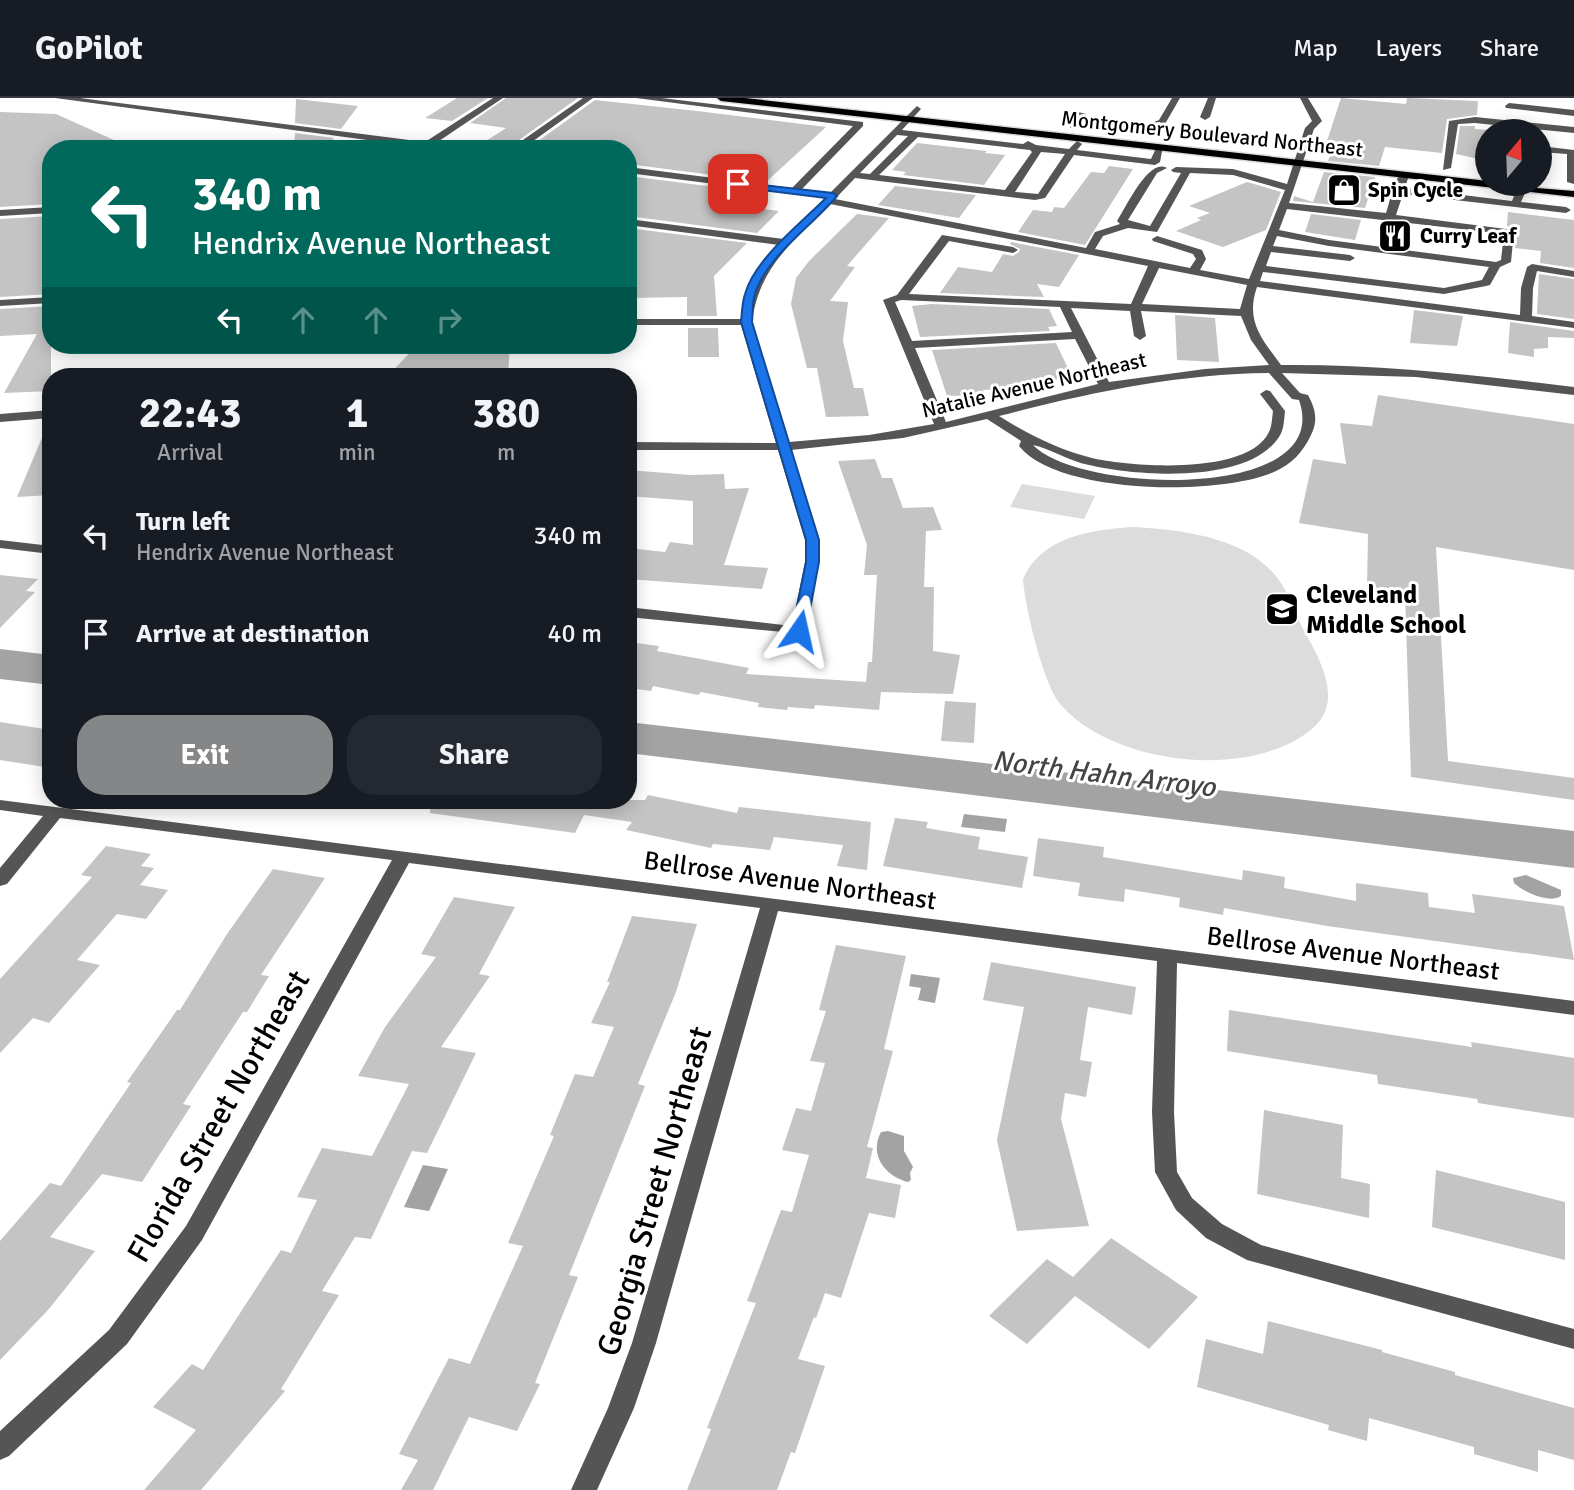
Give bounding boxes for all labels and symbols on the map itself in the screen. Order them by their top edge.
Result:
street label: Montgomery Boulevard Northeast [1060,105,1364,163]
north arrow [1475,119,1552,196]
pin [708,154,768,214]
shop icon: Spin Cycle [1325,171,1363,209]
place label: Spin Cycle [1368,177,1463,203]
restaurant icon: Curry Leaf [1376,217,1414,255]
place label: Curry Leaf [1420,223,1518,249]
street label: Natalie Avenue Northeast [919,346,1149,424]
place label: Cleveland Middle School [1306,579,1466,641]
school or university icon: Cleveland Middle School [1263,590,1301,628]
position arrow [762,594,836,668]
water label: North Hahn Arroyo [991,743,1219,805]
street label: Bellrose Avenue Northeast [642,845,938,917]
street label: Bellrose Avenue Northeast [1205,920,1501,988]
street label: Florida Street Northeast [119,963,318,1269]
street label: Georgia Street Northeast [589,1022,720,1360]

